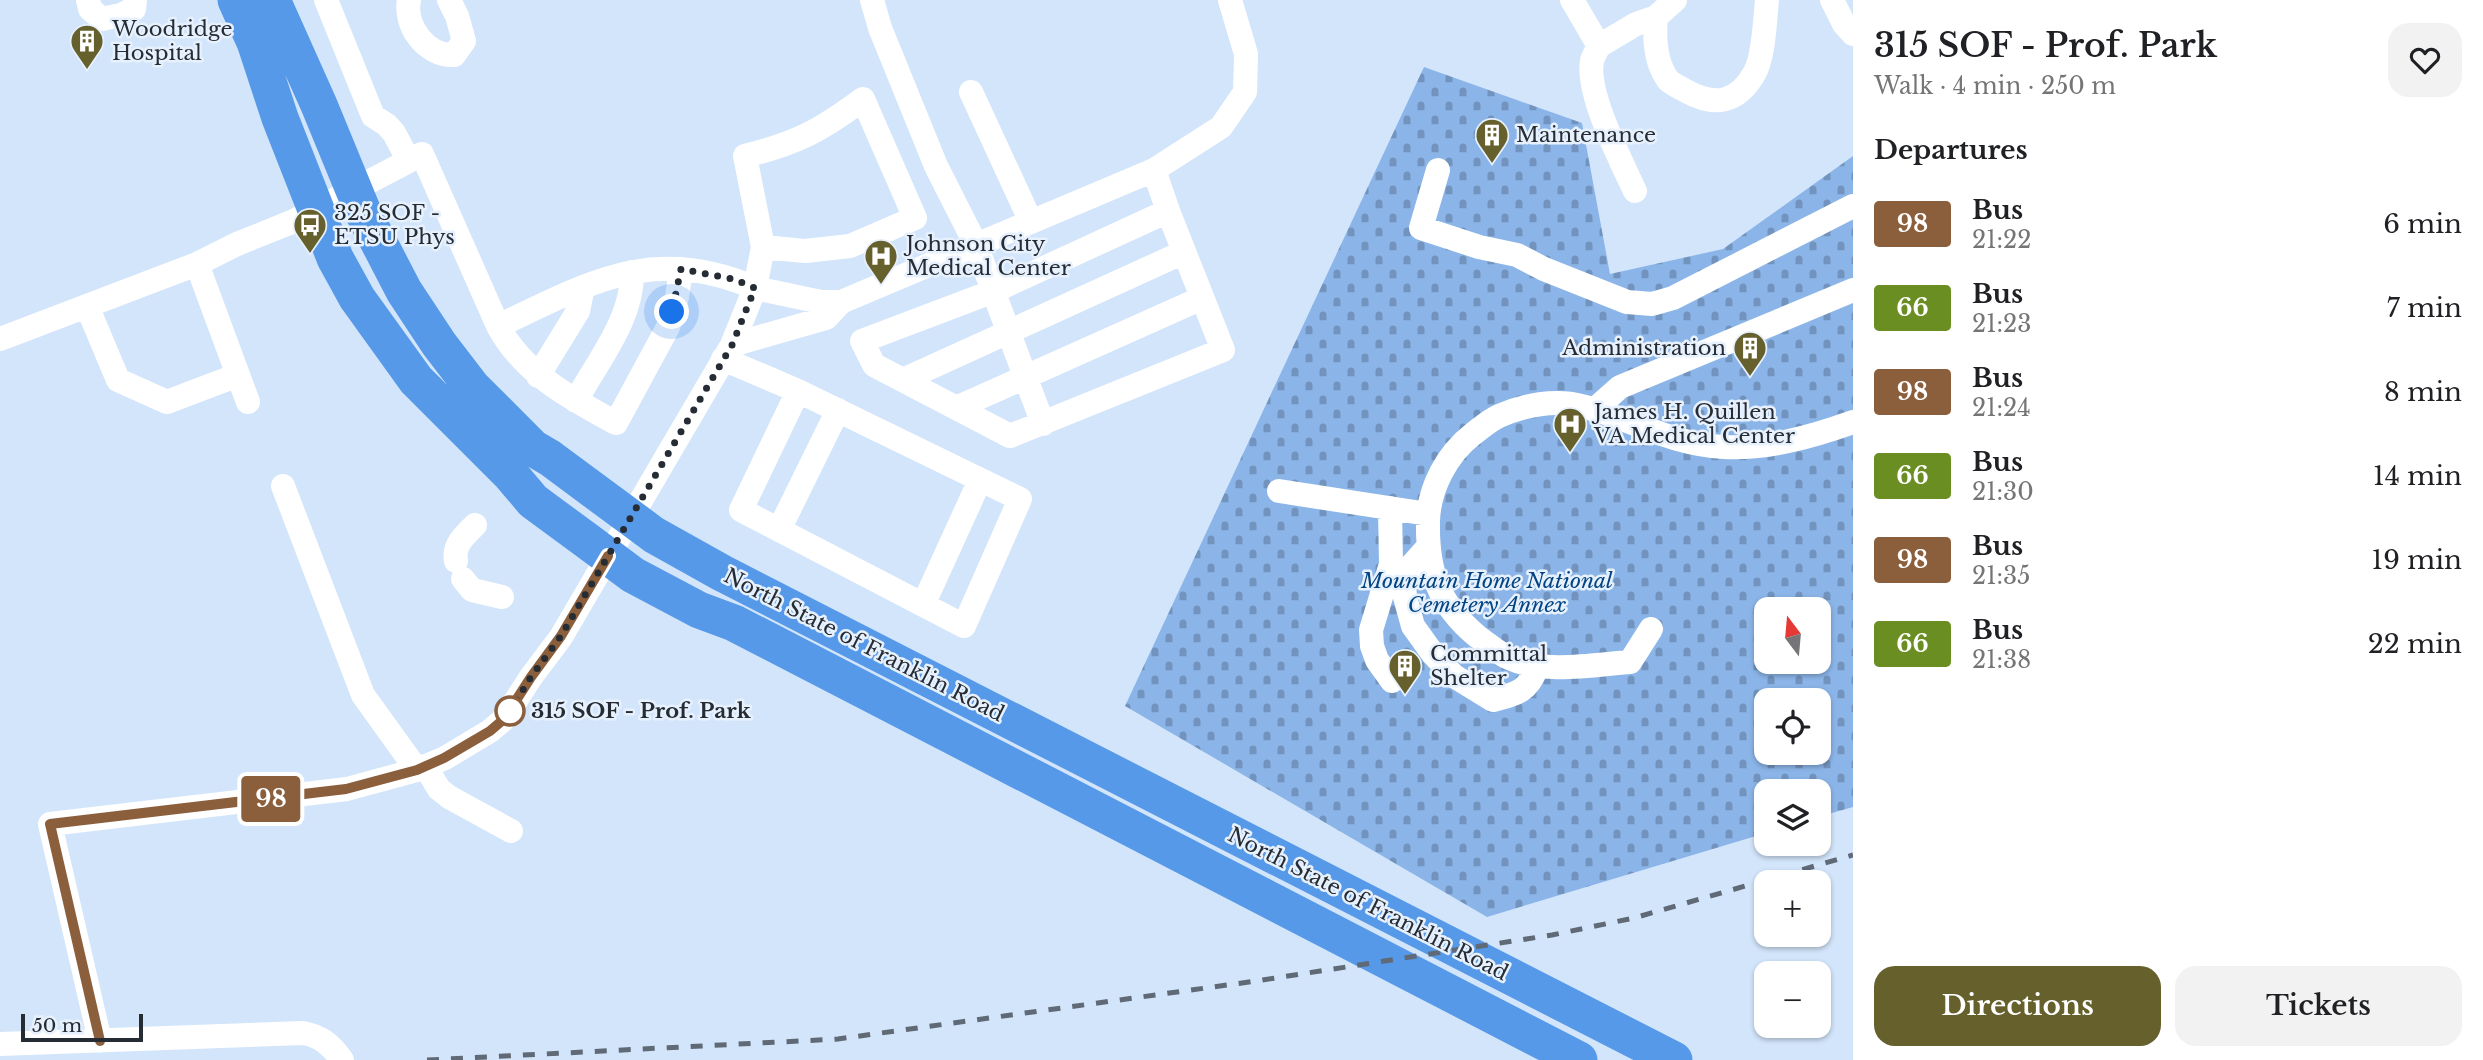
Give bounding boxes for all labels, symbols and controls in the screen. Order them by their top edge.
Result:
place label: Woodridge Hospital [111,16,233,66]
building icon: Woodridge Hospital [68,22,106,71]
button: heart [2388,23,2462,97]
text: 315 SOF - Prof. Park [1874,25,2217,66]
text: Walk · 4 min · 250 m [1874,72,2116,100]
building icon: Maintenance [1473,116,1511,165]
place label: Maintenance [1516,122,1656,148]
text: Departures [1874,134,2028,166]
text: Bus [1972,194,2023,226]
place label: 325 SOF - ETSU Phys [334,200,455,250]
bus stop icon: 325 SOF - ETSU Phys [291,206,329,255]
text: 6 min [2383,208,2462,240]
text: 98 [1897,209,1928,238]
text: 21:22 [1972,226,2031,254]
place label: Johnson City Medical Center [903,231,1071,281]
hospital icon: Johnson City Medical Center [862,237,900,286]
text: Bus [1972,278,2023,310]
text: 7 min [2387,292,2462,324]
text: 66 [1896,293,1929,322]
your location [654,294,689,329]
text: 21:23 [1972,310,2031,338]
building icon: Administration [1731,329,1769,378]
place label: Administration [1561,335,1726,361]
text: Bus [1972,362,2023,394]
text: 8 min [2384,376,2462,408]
text: 98 [1897,377,1928,406]
text: 21:24 [1972,394,2031,422]
place label: James H. Quillen VA Medical Center [1591,399,1795,449]
hospital icon: James H. Quillen VA Medical Center [1551,405,1589,454]
text: Bus [1972,446,2023,478]
text: 14 min [2373,460,2462,492]
text: 66 [1896,461,1929,490]
text: 21:30 [1972,478,2034,506]
text: Bus [1972,530,2023,562]
text: 19 min [2372,544,2462,576]
text: 98 [1897,545,1928,574]
text: 21:35 [1972,562,2030,590]
street label: North State of Franklin Road [719,563,1009,727]
park label: Mountain Home National Cemetery Annex [1360,568,1613,618]
north arrow [1754,597,1830,674]
map controls [1754,597,1831,1038]
text: Bus [1972,614,2023,646]
text: 22 min [2368,628,2462,660]
text: 66 [1896,629,1929,658]
place label: Committal Shelter [1430,641,1547,691]
text: 21:38 [1972,646,2031,674]
building icon: Committal Shelter [1386,647,1424,696]
button: locate [1754,688,1831,765]
marker: 315 SOF - Prof. Park [495,696,525,726]
place label: 315 SOF - Prof. Park [531,698,752,724]
line badge: 98 [240,776,302,822]
button: layers [1754,779,1831,856]
text: 98 [255,784,287,813]
street label: North State of Franklin Road [1223,822,1513,986]
button: + [1754,870,1831,947]
button: − [1754,961,1831,1038]
button: Directions [1874,966,2161,1046]
button: Tickets [2175,966,2462,1046]
scale bar [21,1011,144,1043]
text: 50 m [32,1014,82,1037]

